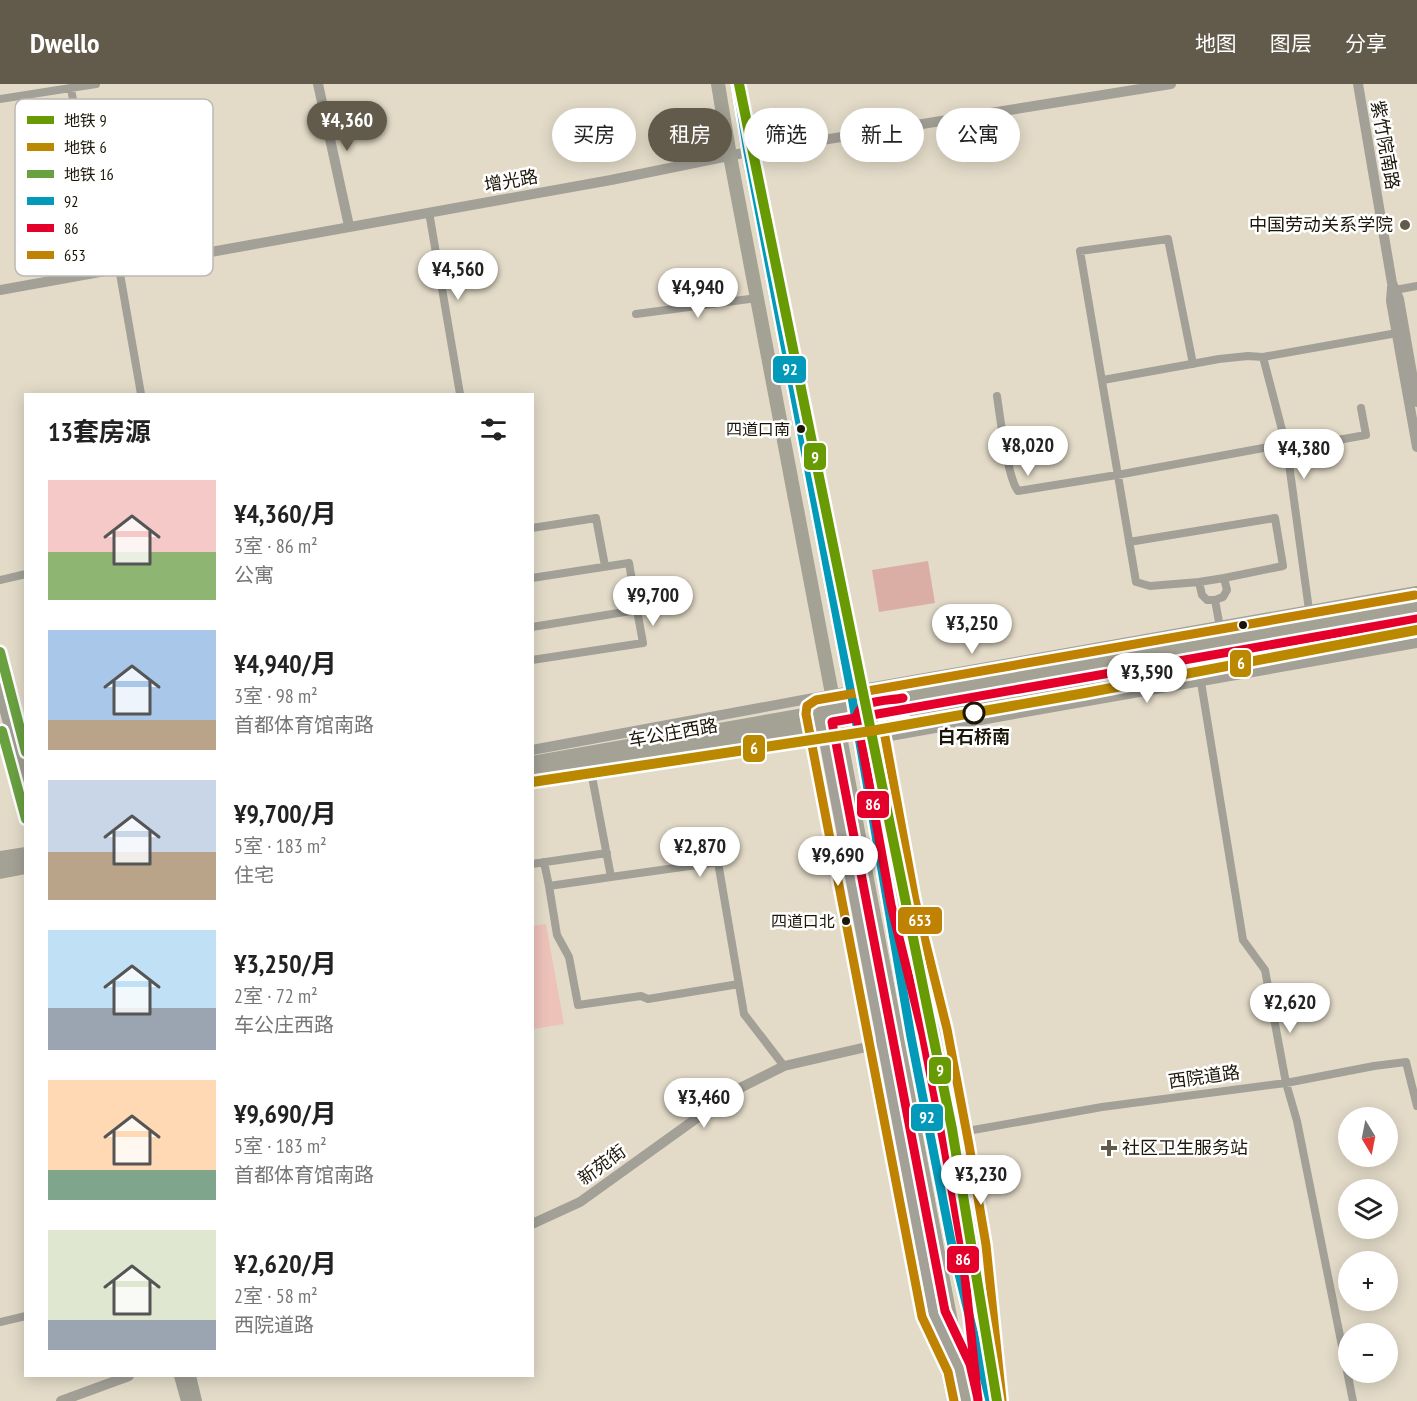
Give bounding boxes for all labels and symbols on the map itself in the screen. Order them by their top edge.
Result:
legend [15,99,213,276]
street label: 紫竹院南路 [1366,99,1405,191]
pin: ¥4,360 [298,101,396,152]
text: 地铁 9 [64,110,107,130]
text: 地铁 6 [64,137,107,157]
text: 地铁 16 [64,164,114,184]
street label: 增光路 [482,164,539,197]
text: 92 [64,191,78,211]
place label: 中国劳动关系学院 [1249,213,1393,236]
text: 86 [64,218,78,238]
marker: 中国劳动关系学院 [1398,218,1412,232]
text: 653 [64,245,86,265]
pin: ¥4,560 [409,250,507,301]
pin: ¥4,940 [649,268,747,319]
line badge: 92 [772,355,807,384]
text: 92 [782,359,798,379]
place label: 四道口南 [726,419,790,439]
marker: 四道口南 [795,423,807,435]
pin: ¥8,020 [979,426,1077,477]
pin: ¥4,380 [1255,429,1353,480]
line badge: 9 [803,442,827,471]
text: 9 [811,447,819,467]
pin: ¥9,700 [604,576,702,627]
pin: ¥3,250 [923,604,1021,655]
unlabelled marker [1237,619,1249,631]
line badge: 6 [1229,649,1252,678]
pin: ¥3,590 [1098,653,1196,704]
text: 6 [1237,653,1245,673]
marker: 白石桥南 [963,702,985,724]
street label: 车公庄西路 [627,713,719,752]
place label: 白石桥南 [938,725,1010,748]
line badge: 6 [742,734,766,763]
text: 6 [750,738,758,758]
line badge: 86 [856,790,890,819]
text: 86 [865,794,881,814]
pin: ¥2,870 [651,827,749,878]
pin: ¥9,690 [789,836,887,887]
line badge: 653 [897,906,943,935]
text: 653 [909,910,931,930]
place label: 四道口北 [771,911,835,931]
marker: 四道口北 [840,915,852,927]
pin: ¥2,620 [1241,983,1339,1034]
line badge: 9 [928,1056,952,1085]
text: 9 [936,1060,944,1080]
street label: 西院道路 [1167,1060,1241,1093]
pin: ¥3,460 [655,1078,753,1129]
line badge: 92 [910,1103,944,1132]
text: 92 [919,1107,935,1127]
north arrow [1338,1107,1398,1167]
place label: 社区卫生服务站 [1122,1136,1248,1159]
street label: 新苑街 [573,1139,630,1190]
marker: 社区卫生服务站 [1100,1139,1118,1157]
pin: ¥3,230 [932,1155,1030,1206]
line badge: 86 [946,1245,980,1274]
text: 86 [955,1249,971,1269]

